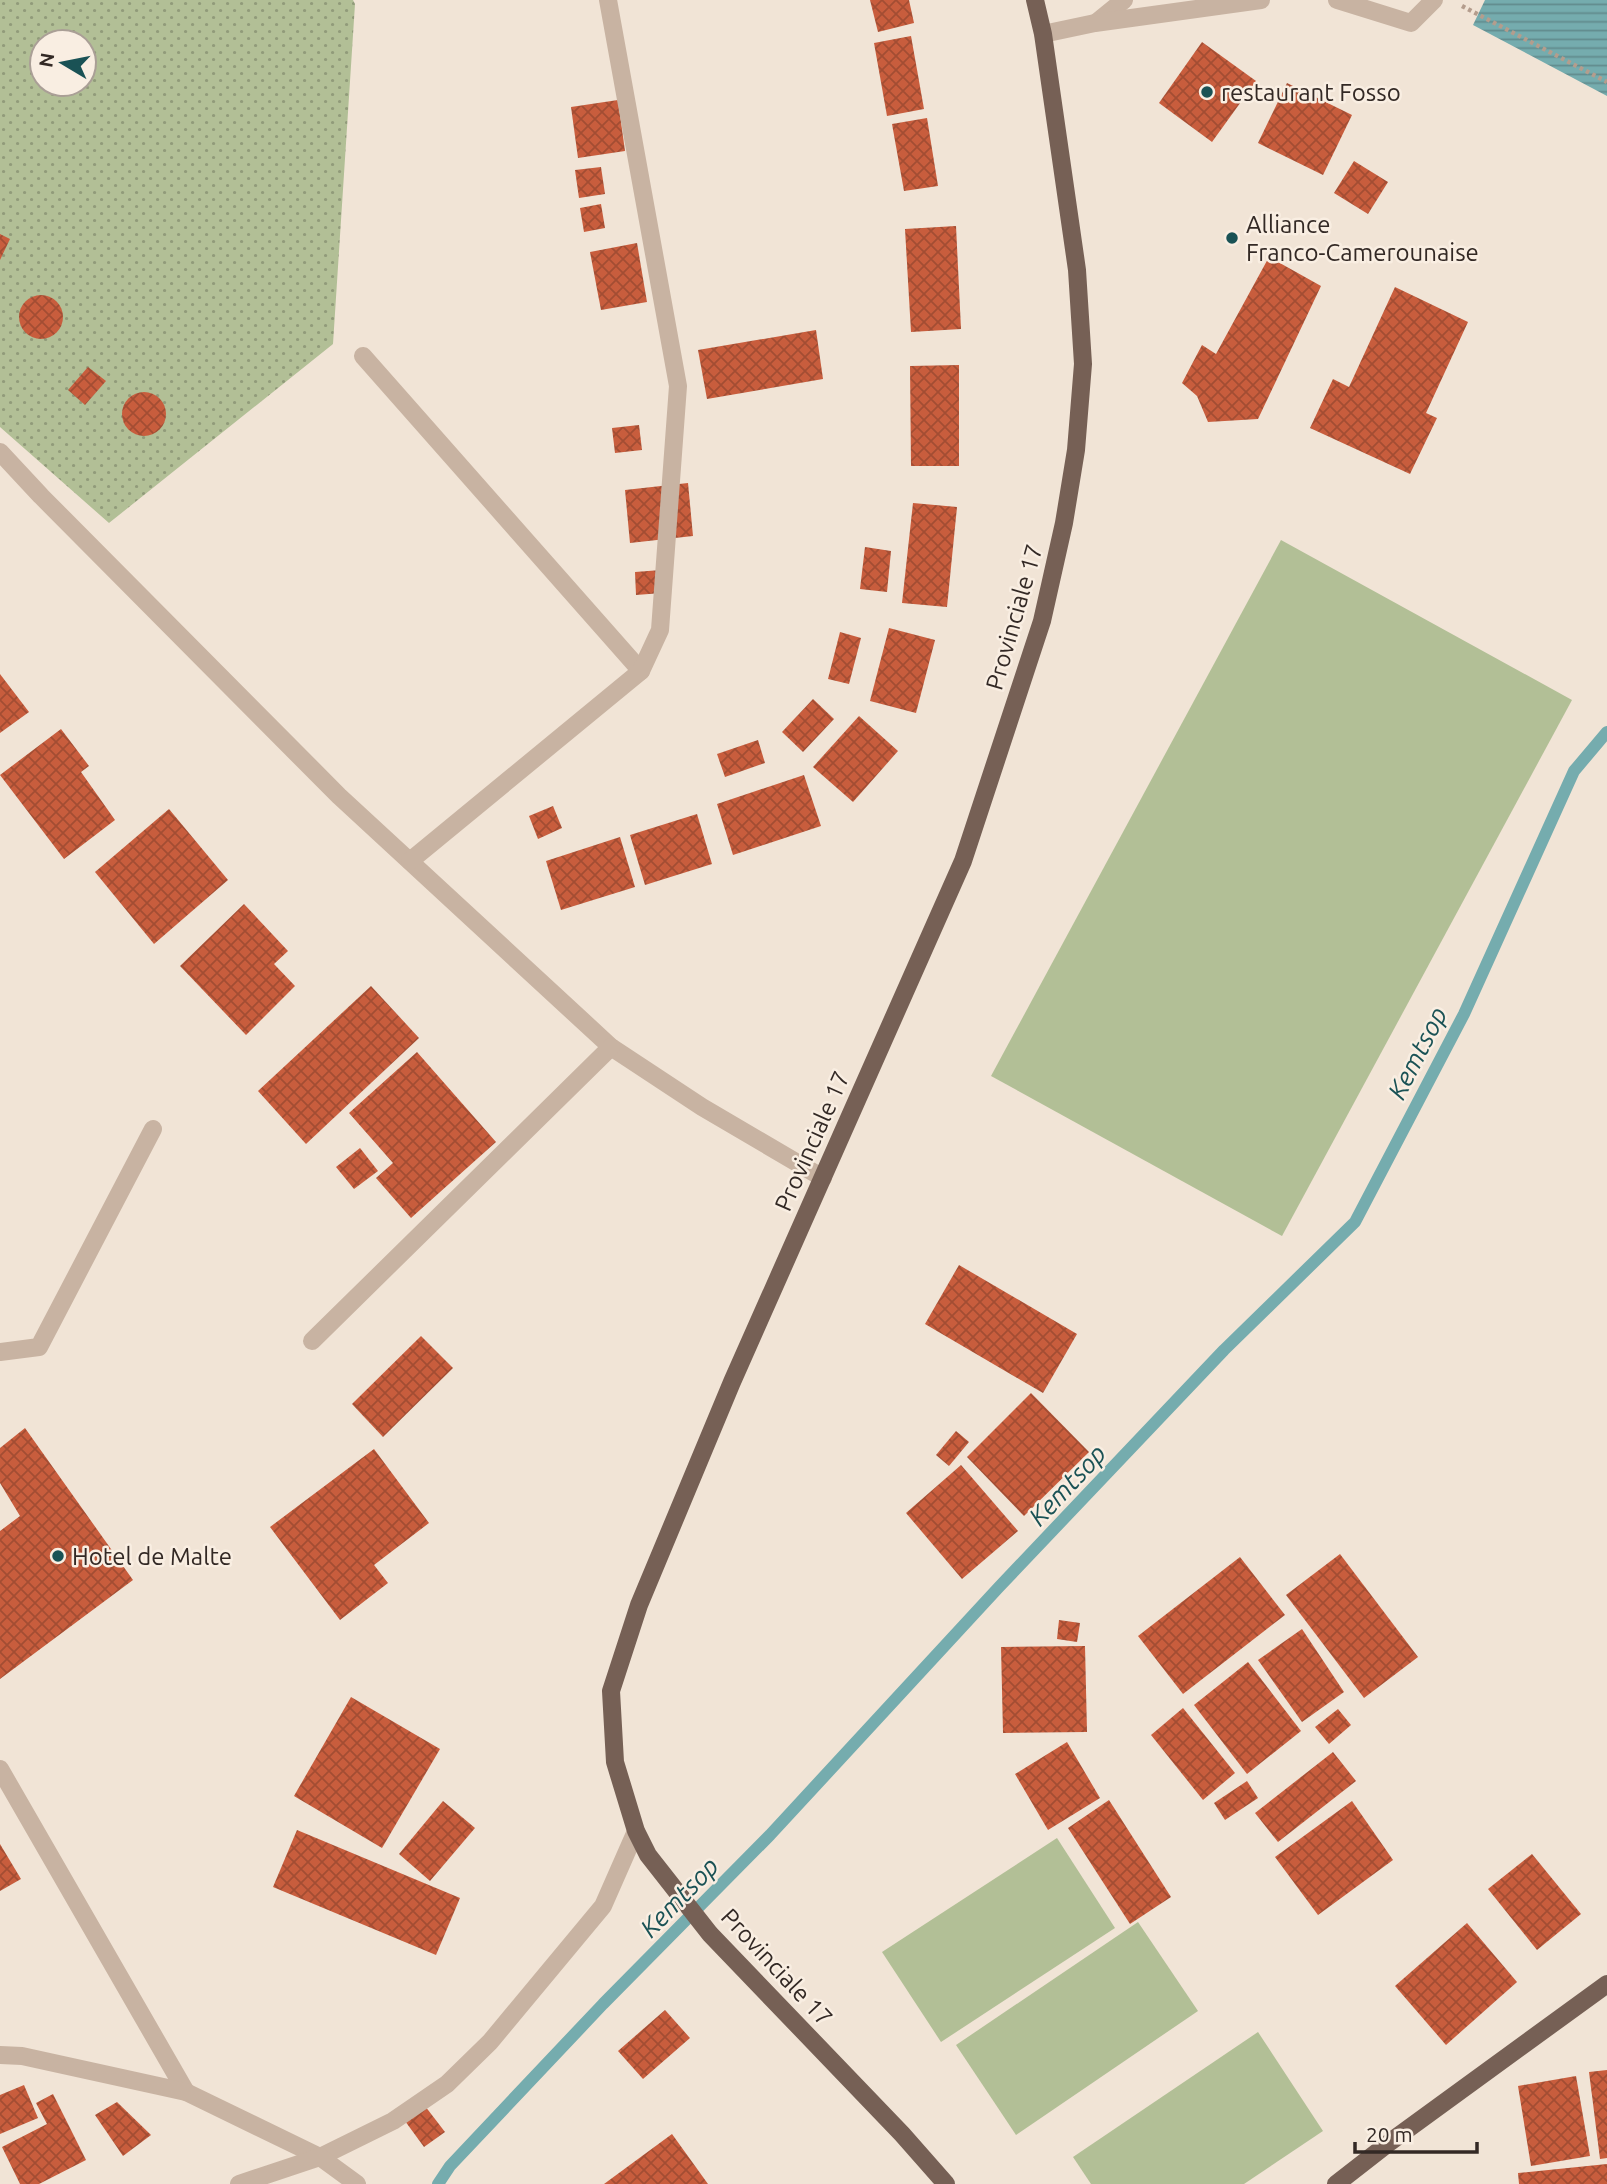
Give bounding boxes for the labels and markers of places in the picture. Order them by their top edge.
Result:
place label: restaurant Fosso [1221,79,1401,106]
marker: restaurant Fosso [1199,84,1215,100]
place label: Alliance Franco-Camerounaise [1246,211,1479,266]
marker: Alliance Franco-Camerounaise [1224,230,1240,246]
place label: Hotel de Malte [72,1543,232,1570]
marker: Hotel de Malte [50,1548,66,1564]

